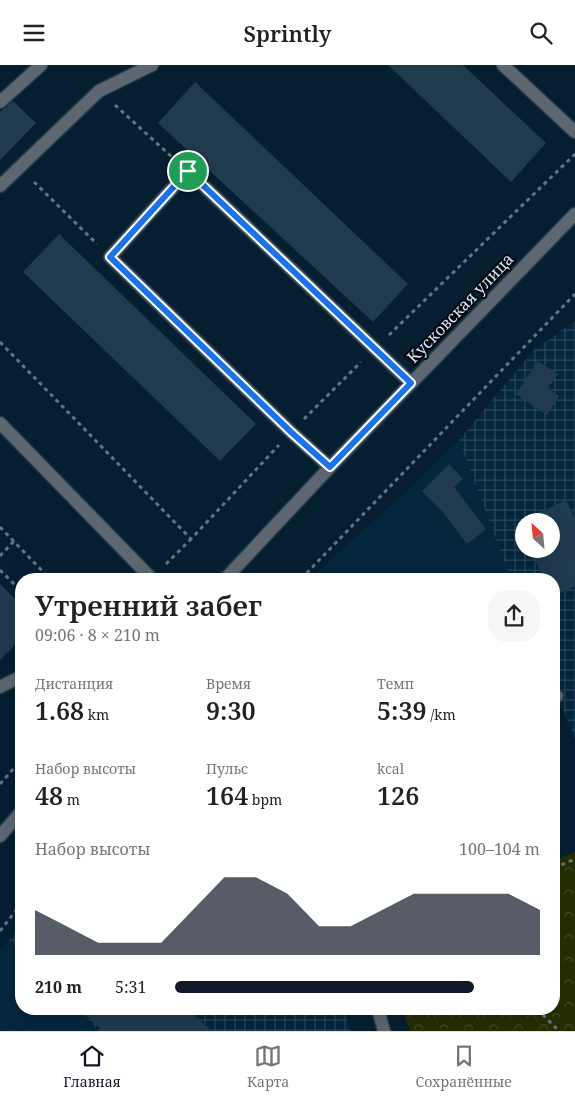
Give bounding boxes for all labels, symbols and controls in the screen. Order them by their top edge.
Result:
text: Sprintly [244,18,331,48]
icon: menu [20,19,48,47]
icon: search [527,19,555,47]
pin [167,150,209,192]
icon: arrive [174,157,202,185]
street label: Кусковская улица [402,248,518,368]
north arrow [515,513,560,557]
map controls [515,513,560,558]
text: Утренний забег [35,586,262,624]
button: share [488,590,540,642]
text: 09:06 · 8 × 210 m [35,624,160,646]
text: Дистанция [35,674,113,693]
text: Время [206,674,251,693]
text: Темп [377,674,414,693]
text: 1.68 [35,693,84,727]
text: 9:30 [206,693,256,727]
text: 5:39 [377,693,427,727]
text: km [84,705,109,724]
text: /km [427,705,456,724]
text: Набор высоты [35,759,136,778]
text: Пульс [206,759,248,778]
text: kcal [377,759,404,778]
text: 48 [35,778,63,812]
text: 164 [206,778,248,812]
text: 126 [377,778,419,812]
text: m [63,790,80,809]
text: bpm [248,790,282,809]
text: Набор высоты [35,838,150,860]
text: 100–104 m [459,838,540,860]
text: 210 m [35,976,82,998]
text: 5:31 [115,976,146,998]
tab: Главная [63,1042,121,1091]
tab: Карта [247,1042,289,1091]
tab: Сохранённые [416,1042,512,1091]

